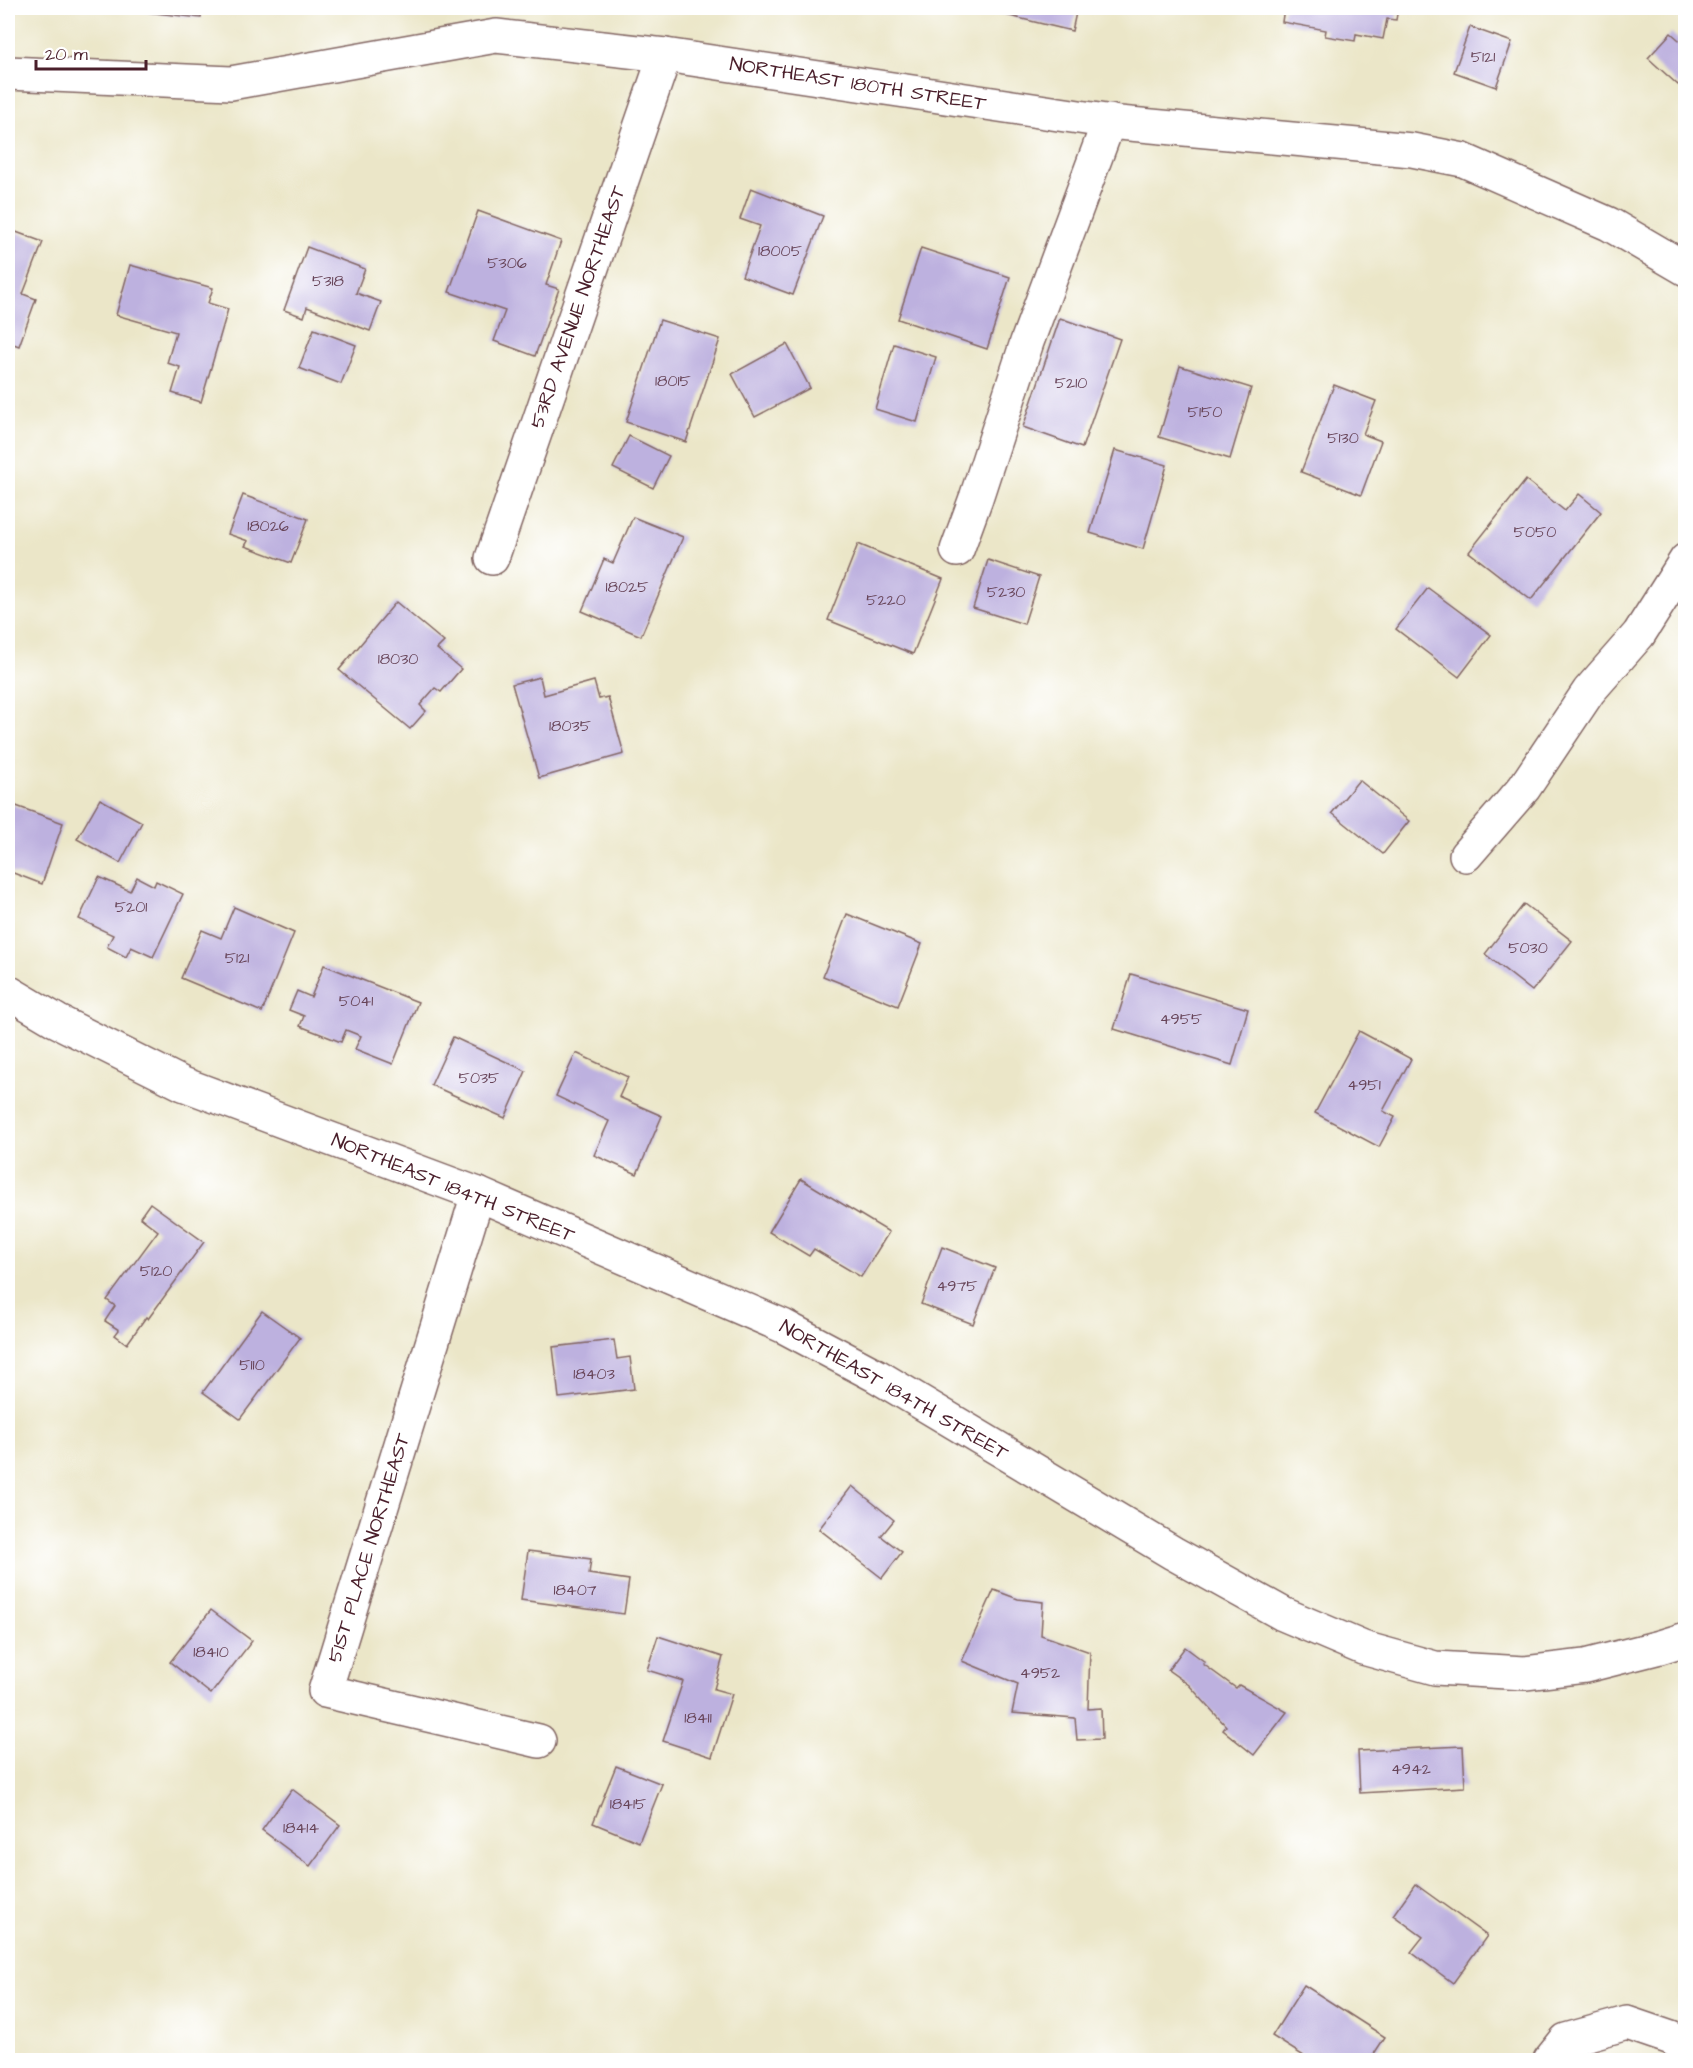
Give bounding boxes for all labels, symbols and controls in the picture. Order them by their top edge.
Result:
scale bar [36,33,146,71]
text: 20 m [45,42,88,67]
house number: 5121 [1471,46,1495,68]
street label: NORTHEAST 180TH STREET [728,50,989,118]
street label: 53RD AVENUE NORTHEAST [523,181,633,432]
house number: 18005 [758,240,803,262]
house number: 5306 [487,252,527,274]
house number: 5318 [312,270,344,292]
house number: 18015 [655,370,692,392]
house number: 5210 [1055,372,1087,394]
house number: 5150 [1188,401,1222,423]
house number: 5130 [1327,427,1359,449]
house number: 18026 [247,515,289,537]
house number: 5050 [1514,521,1556,543]
house number: 18025 [606,576,649,598]
house number: 5230 [987,581,1025,603]
house number: 5220 [866,589,906,611]
house number: 18030 [378,648,418,670]
house number: 18035 [549,715,592,737]
house number: 5201 [115,896,147,918]
house number: 5030 [1508,937,1548,959]
house number: 5121 [225,947,249,969]
house number: 5041 [339,990,373,1012]
house number: 4955 [1160,1008,1203,1030]
house number: 5035 [459,1067,500,1089]
house number: 4951 [1347,1074,1381,1096]
street label: NORTHEAST 184TH STREET [327,1126,579,1250]
house number: 5120 [140,1260,172,1282]
house number: 4975 [936,1275,978,1297]
street label: NORTHEAST 184TH STREET [774,1313,1014,1467]
house number: 5110 [239,1354,265,1376]
house number: 18403 [573,1363,615,1385]
street label: 51ST PLACE NORTHEAST [321,1430,417,1666]
house number: 18407 [553,1579,597,1601]
house number: 18410 [193,1641,229,1663]
house number: 4952 [1020,1662,1060,1684]
house number: 18411 [684,1707,712,1729]
house number: 4942 [1391,1758,1431,1780]
house number: 18415 [610,1793,647,1815]
house number: 18414 [283,1817,319,1839]

